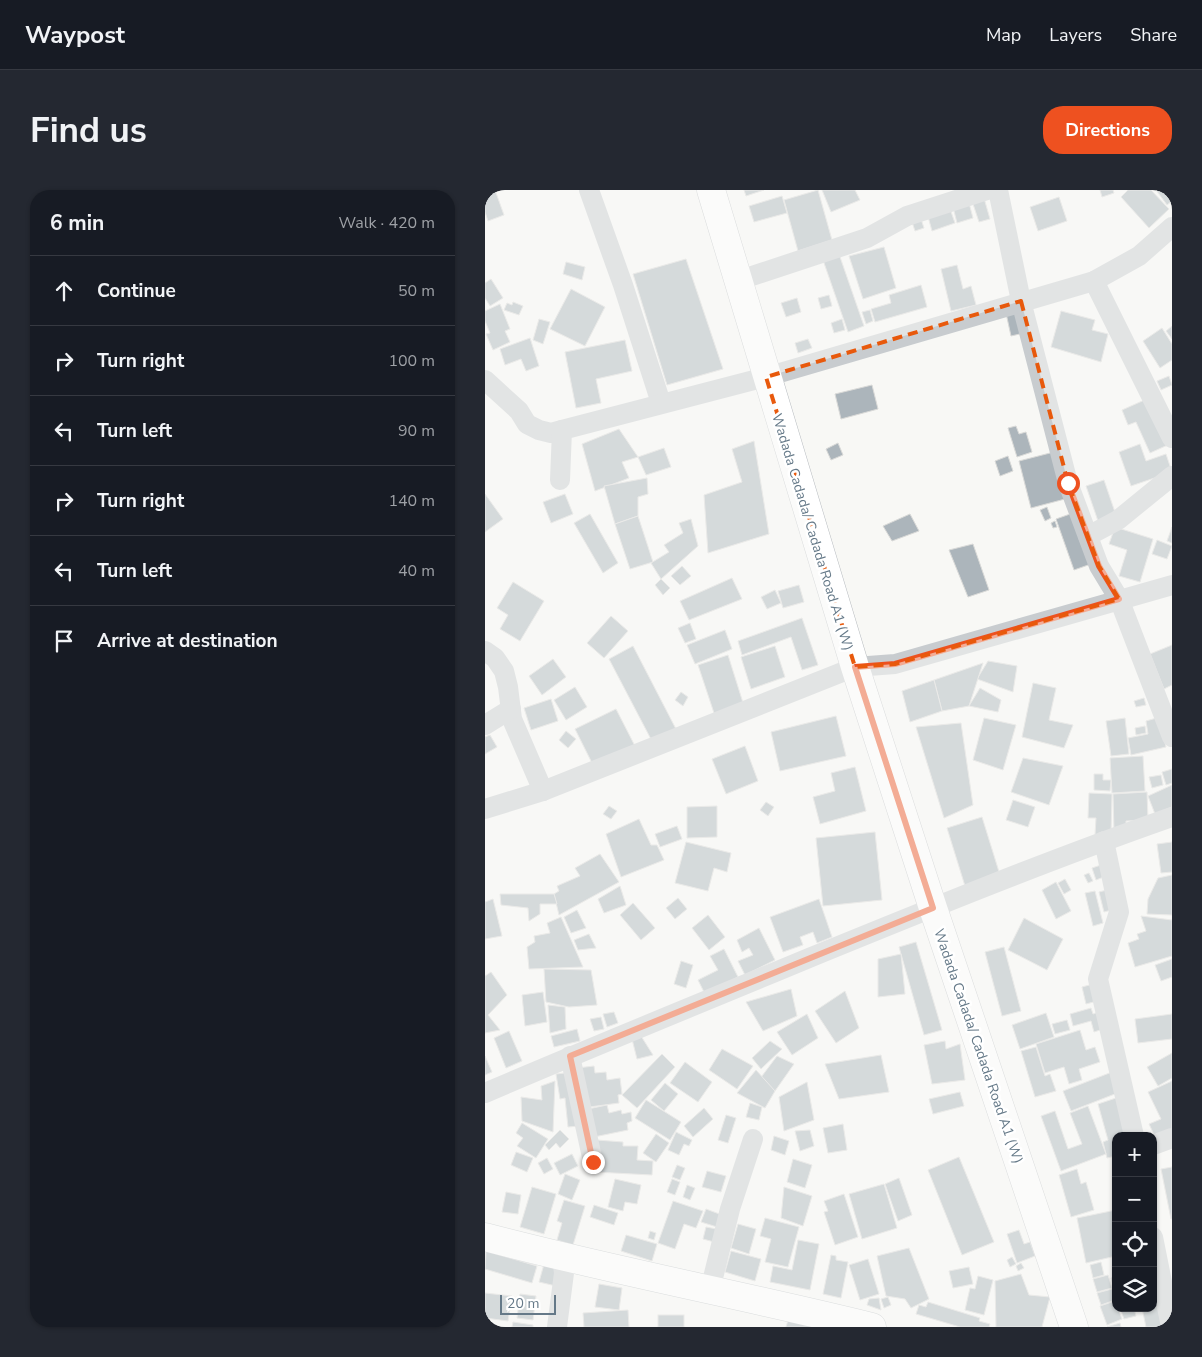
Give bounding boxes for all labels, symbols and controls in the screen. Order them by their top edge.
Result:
text: Waypost [25,19,125,51]
text: Map [986,23,1021,47]
text: Layers [1049,23,1102,47]
text: Share [1130,23,1177,47]
button: Directions [1043,106,1172,154]
text: Find us [30,107,147,154]
text: 6 min [50,209,104,237]
text: Walk · 420 m [339,212,435,234]
icon: ahead [50,277,78,305]
text: Continue [97,278,176,304]
text: 50 m [398,280,435,302]
icon: right [50,347,78,375]
text: Turn right [97,348,184,374]
text: 100 m [388,350,435,372]
street label: Wadada Cadada/ Cadada Road A1 (W) [767,411,858,653]
icon: left [50,417,78,445]
text: Turn left [97,418,172,444]
text: 90 m [398,420,435,442]
route start [1057,472,1080,495]
icon: right [50,487,78,515]
text: Turn right [97,488,184,514]
text: 140 m [388,490,435,512]
icon: left [50,557,78,585]
text: Turn left [97,558,172,584]
text: 40 m [398,560,435,582]
icon: arrive [50,627,78,655]
text: Arrive at destination [97,628,278,654]
street label: Wadada Cadada/ Cadada Road A1 (W) [929,926,1028,1166]
map controls [1112,1132,1157,1312]
button: + [1112,1132,1157,1177]
route end [582,1151,605,1174]
button: − [1112,1177,1157,1222]
button: locate [1112,1222,1157,1267]
button: layers [1112,1267,1157,1312]
scale bar [500,1292,556,1315]
text: 20 m [507,1294,539,1313]

